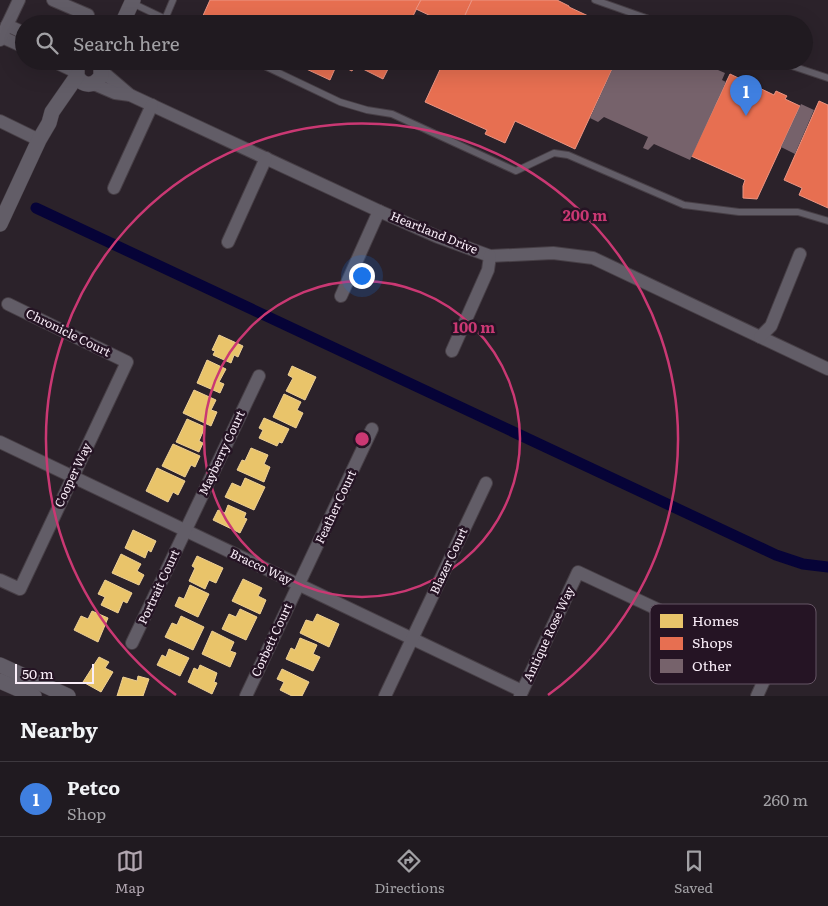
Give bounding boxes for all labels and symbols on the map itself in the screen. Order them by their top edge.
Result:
pin: 1 [730,75,762,116]
text: 200 m [563,203,607,226]
street label: Heartland Drive [388,206,481,258]
your location [349,263,375,289]
street label: Chronicle Court [23,304,114,361]
text: 100 m [453,315,495,338]
street label: Mayberry Court [194,407,249,498]
centre of rings [353,430,371,448]
street label: Cooper Way [49,439,95,510]
street label: Feather Court [310,467,360,546]
street label: Blazer Court [425,524,472,597]
street label: Bracco Way [227,544,296,588]
street label: Portrait Court [133,546,183,627]
street label: Antique Rose Way [518,583,578,684]
street label: Corbett Court [246,600,296,679]
legend [650,604,816,684]
text: Homes [692,610,739,630]
text: Shops [692,632,732,652]
text: Other [692,655,732,675]
scale bar [15,661,94,684]

